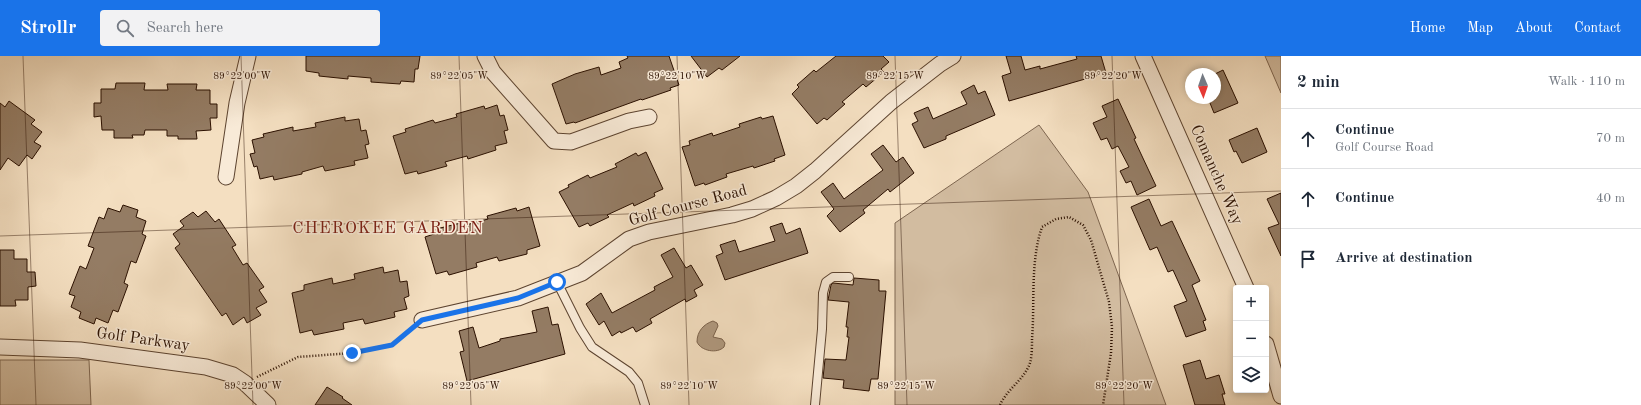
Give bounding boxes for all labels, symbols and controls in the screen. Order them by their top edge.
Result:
search box [100,10,380,46]
icon: search [114,17,136,39]
text: Strollr [20,19,76,38]
text: Search here [146,21,223,36]
text: Home [1410,21,1445,35]
text: Map [1467,21,1493,35]
text: About [1515,21,1552,35]
text: Contact [1574,21,1621,35]
north arrow [1185,68,1221,104]
text: 89°22'00"W [213,71,271,81]
text: 89°22'05"W [430,71,488,81]
text: 89°22'10"W [648,71,706,81]
text: 89°22'15"W [866,71,924,81]
text: 89°22'20"W [1084,71,1142,81]
text: 2 min [1297,74,1340,91]
text: Walk · 110 m [1548,75,1625,88]
street label: Comanche Way [1187,123,1245,228]
text: Continue [1335,123,1394,138]
icon: ahead [1297,128,1319,150]
text: 70 m [1596,132,1625,145]
text: Golf Course Road [1335,141,1434,154]
street label: Golf Course Road [627,183,749,229]
icon: ahead [1297,188,1319,210]
text: Continue [1335,191,1394,206]
text: 40 m [1596,192,1625,205]
district label: CHEROKEE GARDEN [292,220,484,237]
icon: arrive [1297,248,1319,270]
text: Arrive at destination [1335,251,1473,266]
route start [548,273,566,291]
map controls [1233,285,1269,393]
button: + [1233,285,1269,321]
button: − [1233,321,1269,357]
street label: Golf Parkway [95,325,191,355]
route end [343,344,361,362]
button: layers [1233,357,1269,393]
text: 89°22'00"W [224,381,282,391]
text: 89°22'05"W [442,381,500,391]
text: 89°22'10"W [660,381,718,391]
text: 89°22'15"W [877,381,935,391]
text: 89°22'20"W [1095,381,1153,391]

